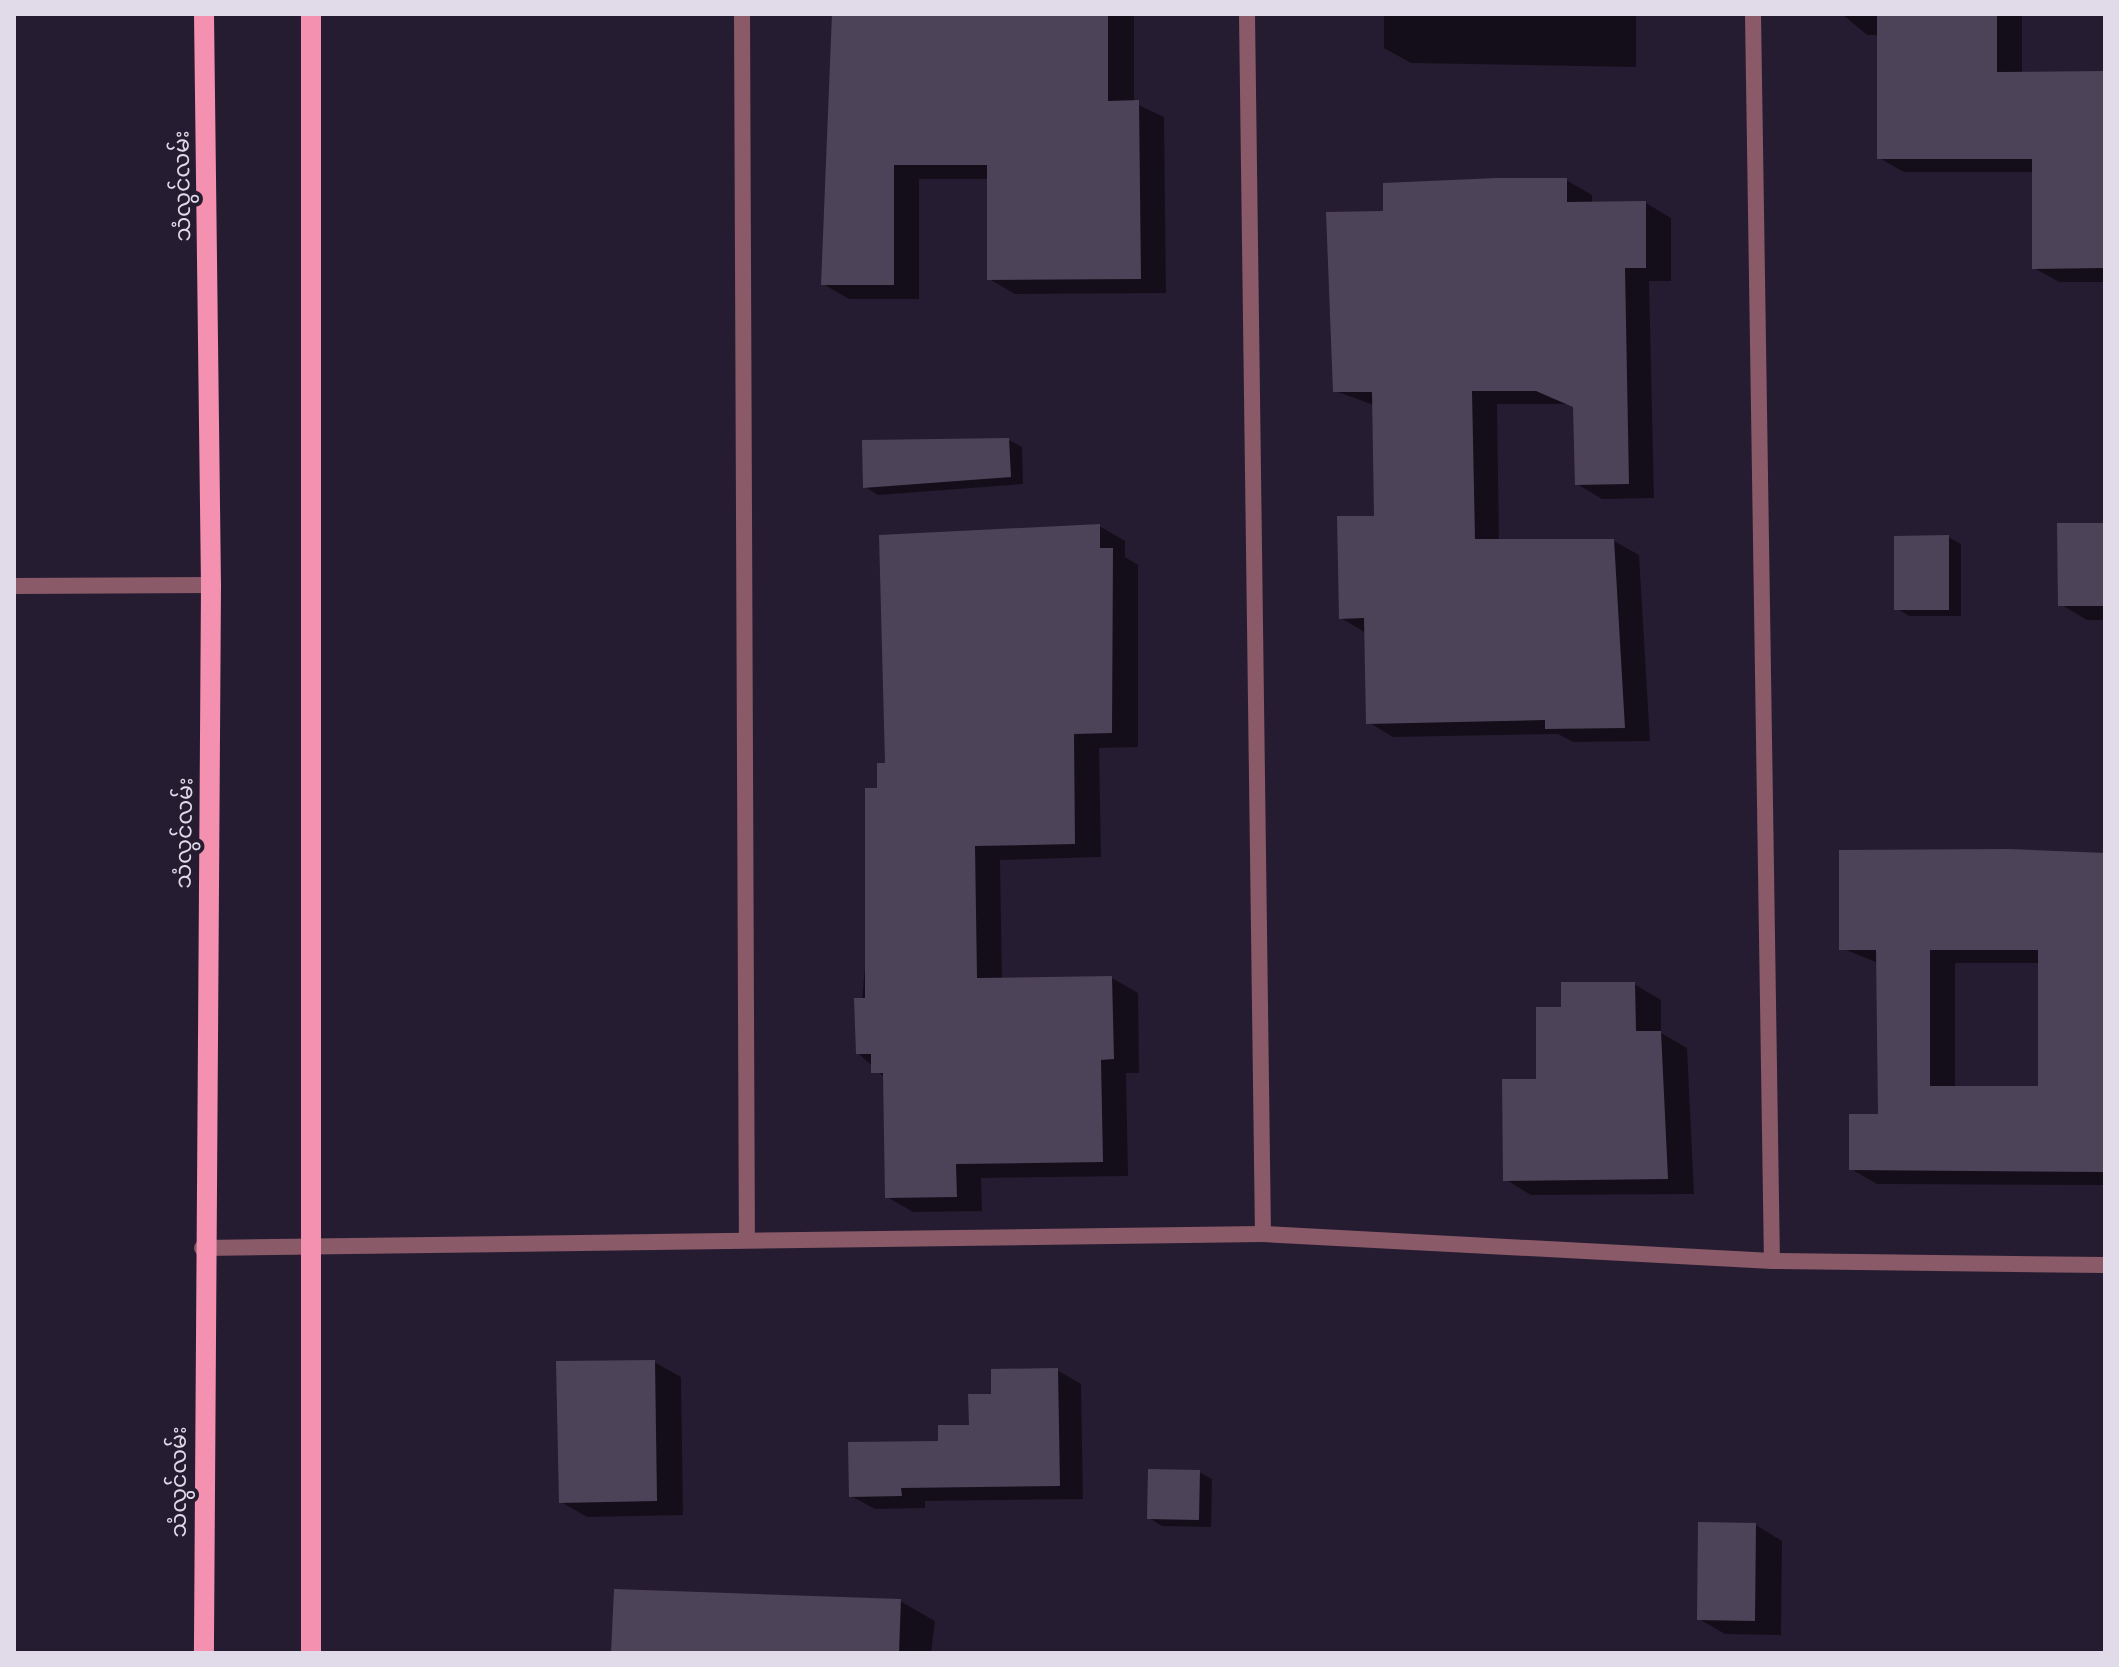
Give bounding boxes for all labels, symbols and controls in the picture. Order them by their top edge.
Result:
street label: သံလွင်လမ်း [168,130,196,242]
street label: သံလွင်လမ်း [170,777,198,889]
street label: သံလွင်လမ်း [166,1426,192,1538]

